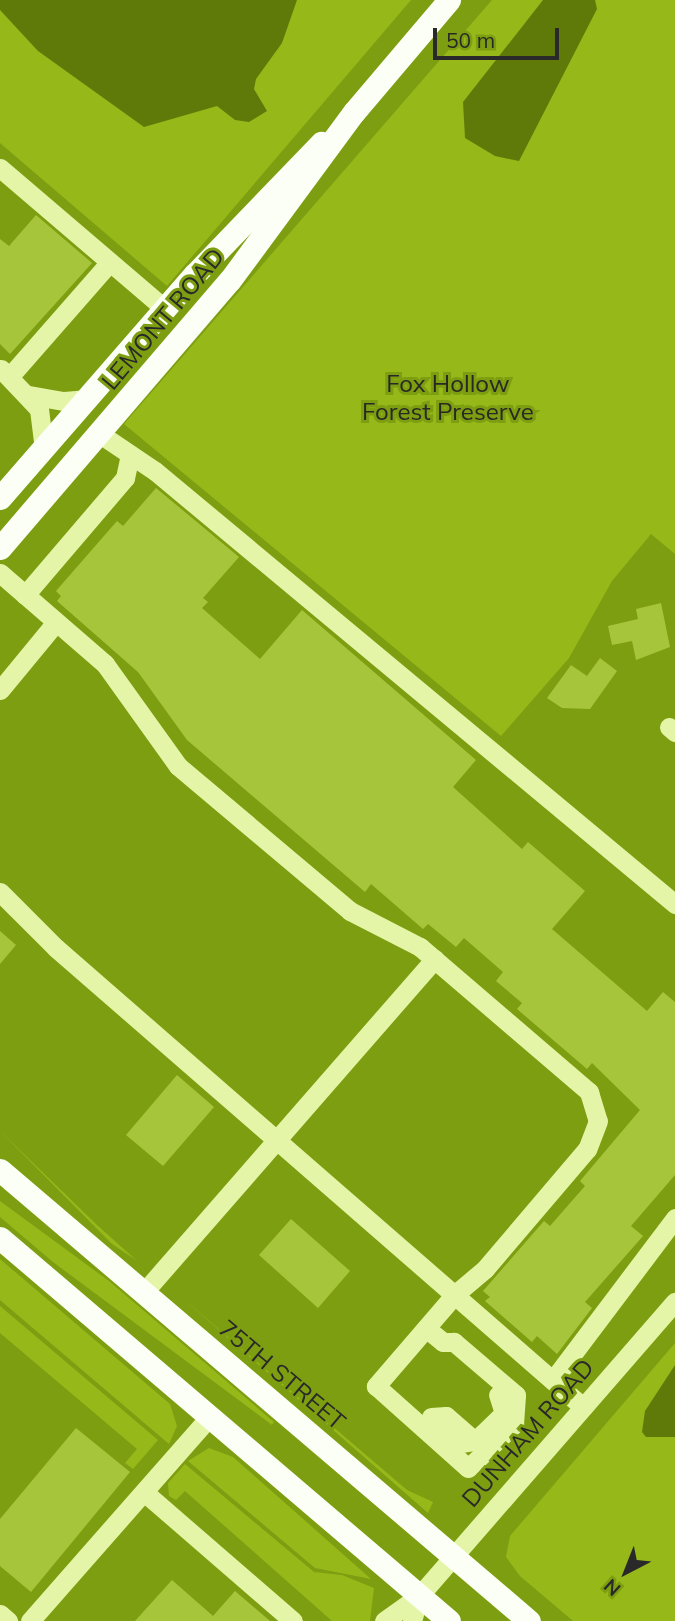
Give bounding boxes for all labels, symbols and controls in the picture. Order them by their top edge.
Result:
scale bar [437,14,563,58]
text: 50 m [446,27,495,53]
street label: LEMONT ROAD [96,243,230,395]
park label: Fox Hollow Forest Preserve [362,370,534,426]
street label: 75TH STREET [213,1314,351,1436]
street label: DUNHAM ROAD [456,1353,600,1513]
north arrow [591,1537,661,1607]
text: N [599,1574,625,1601]

